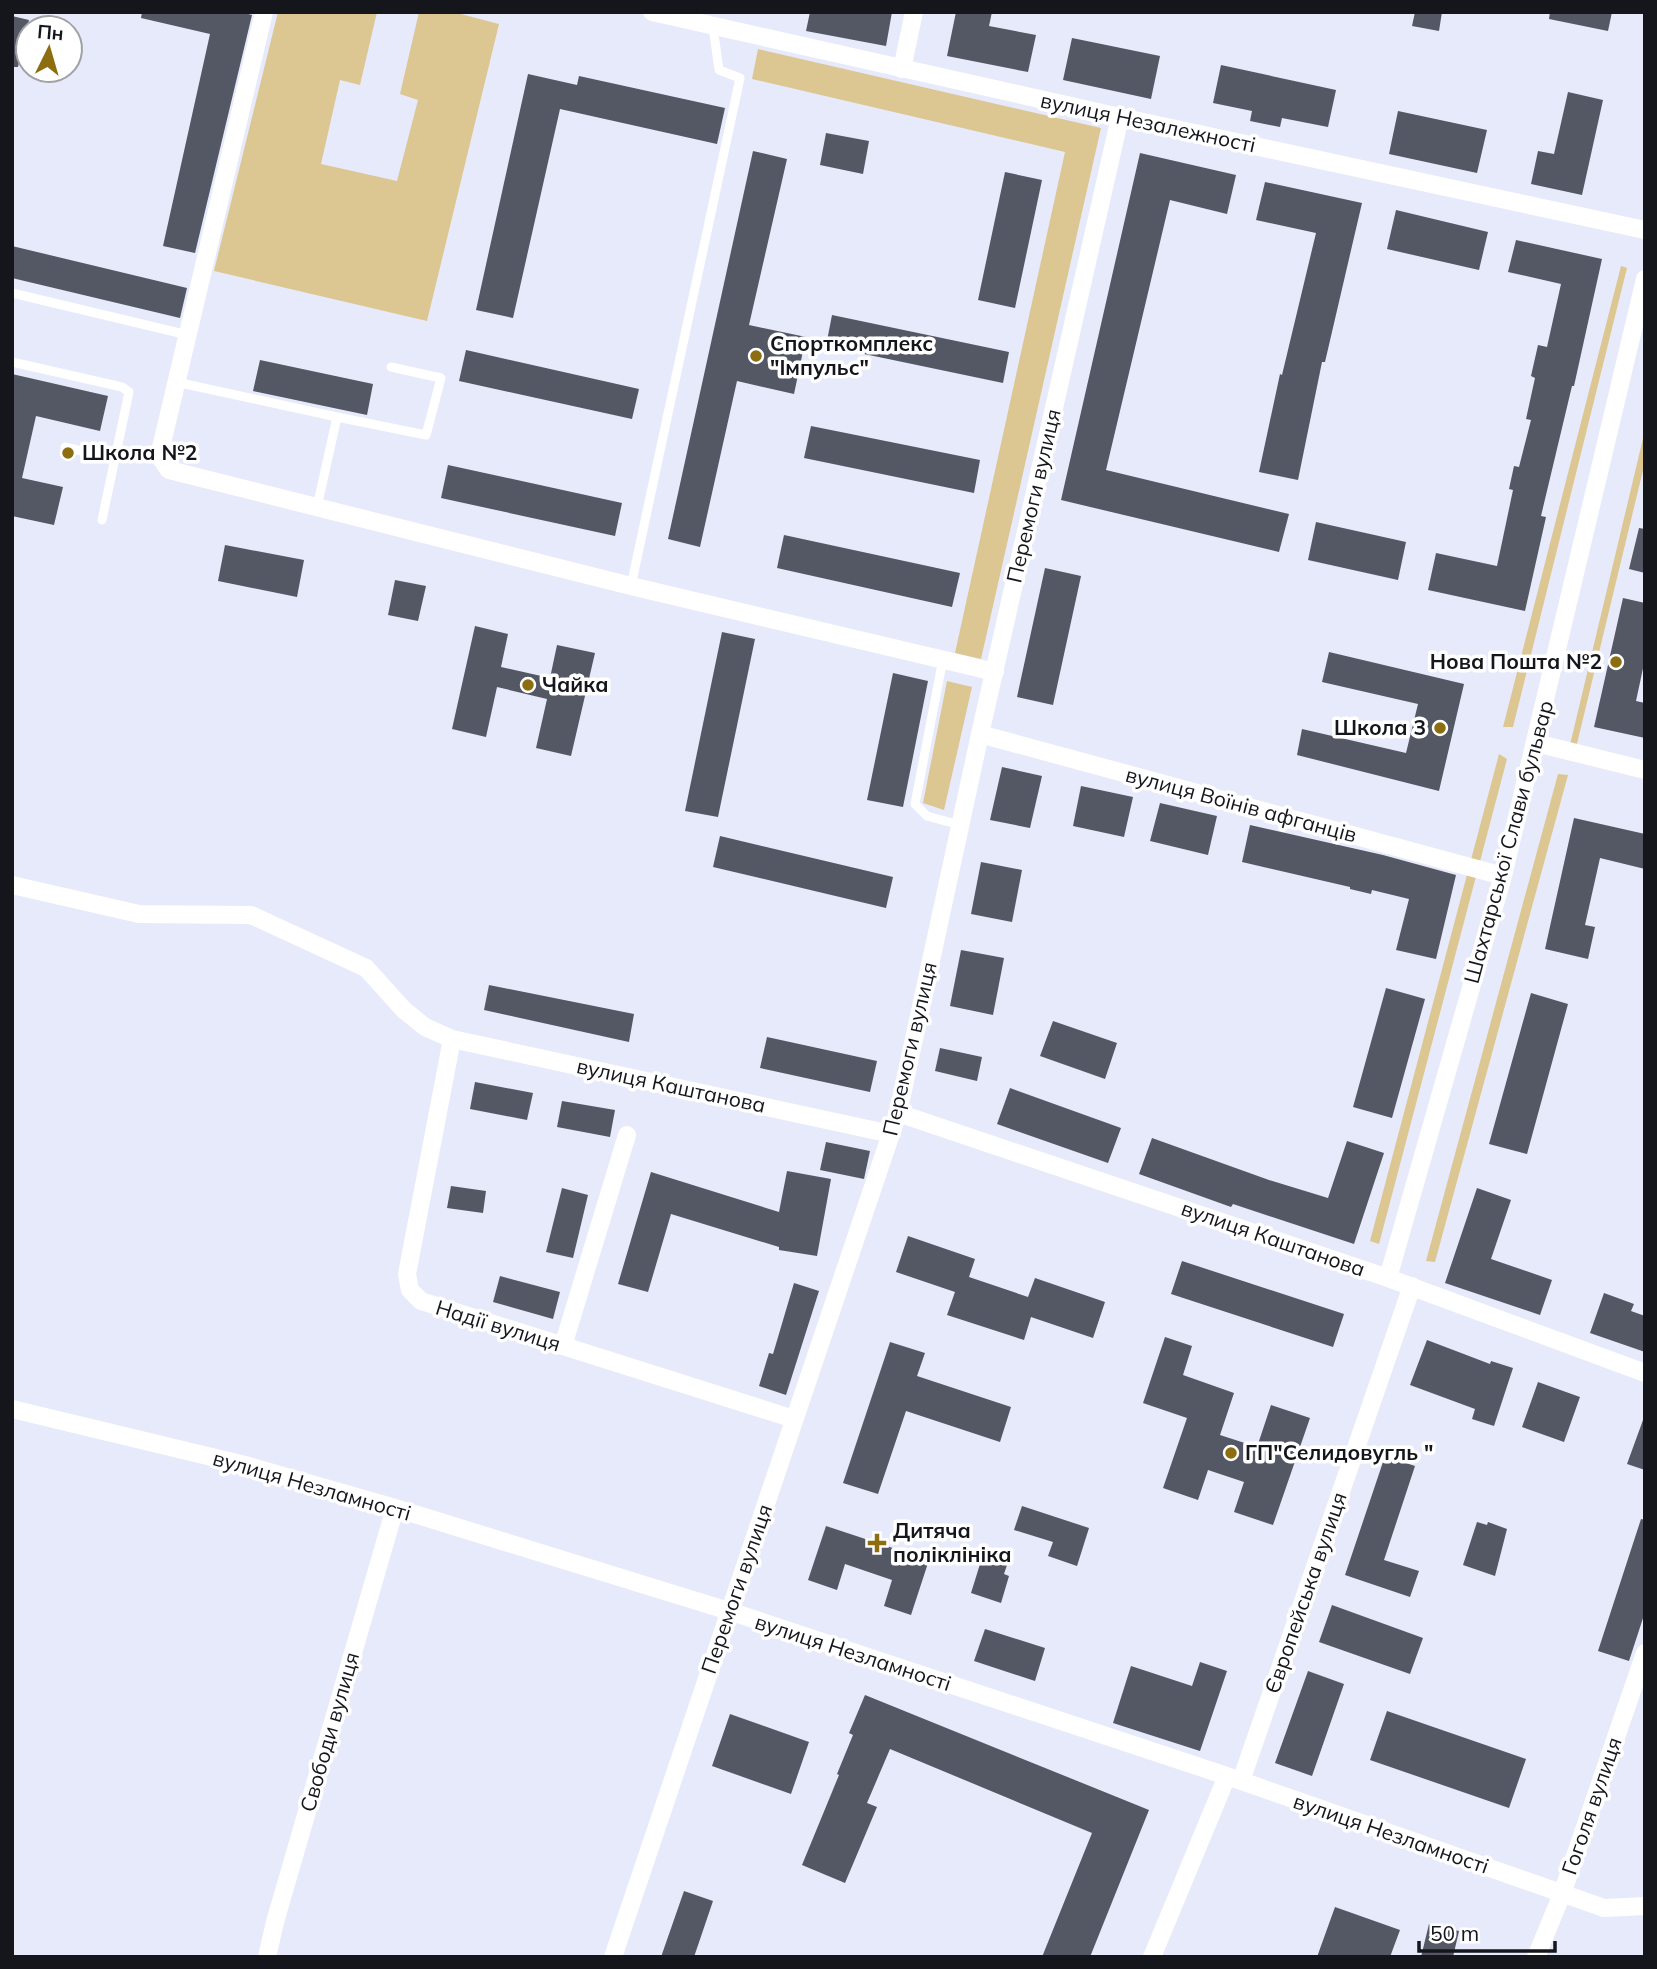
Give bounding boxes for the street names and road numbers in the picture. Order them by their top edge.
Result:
street label: вулиця Незалежності [1038,87,1258,158]
street label: Перемоги вулиця [1000,406,1066,585]
street label: Шахтарської Слави бульвар [1458,698,1558,986]
street label: вулиця Воїнів афганців [1123,761,1360,847]
street label: Перемоги вулиця [876,959,942,1138]
street label: вулиця Каштанова [574,1052,768,1118]
street label: вулиця Каштанова [1178,1194,1369,1282]
street label: Надії вулиця [433,1294,564,1356]
street label: вулиця Незламності [210,1444,414,1526]
street label: Європейська вулиця [1258,1489,1352,1697]
street label: Перемоги вулиця [695,1501,777,1677]
street label: вулиця Незламності [752,1608,955,1696]
street label: Свободи вулиця [294,1649,364,1815]
street label: Гоголя вулиця [1555,1734,1627,1878]
street label: вулиця Незламності [1290,1787,1492,1879]

